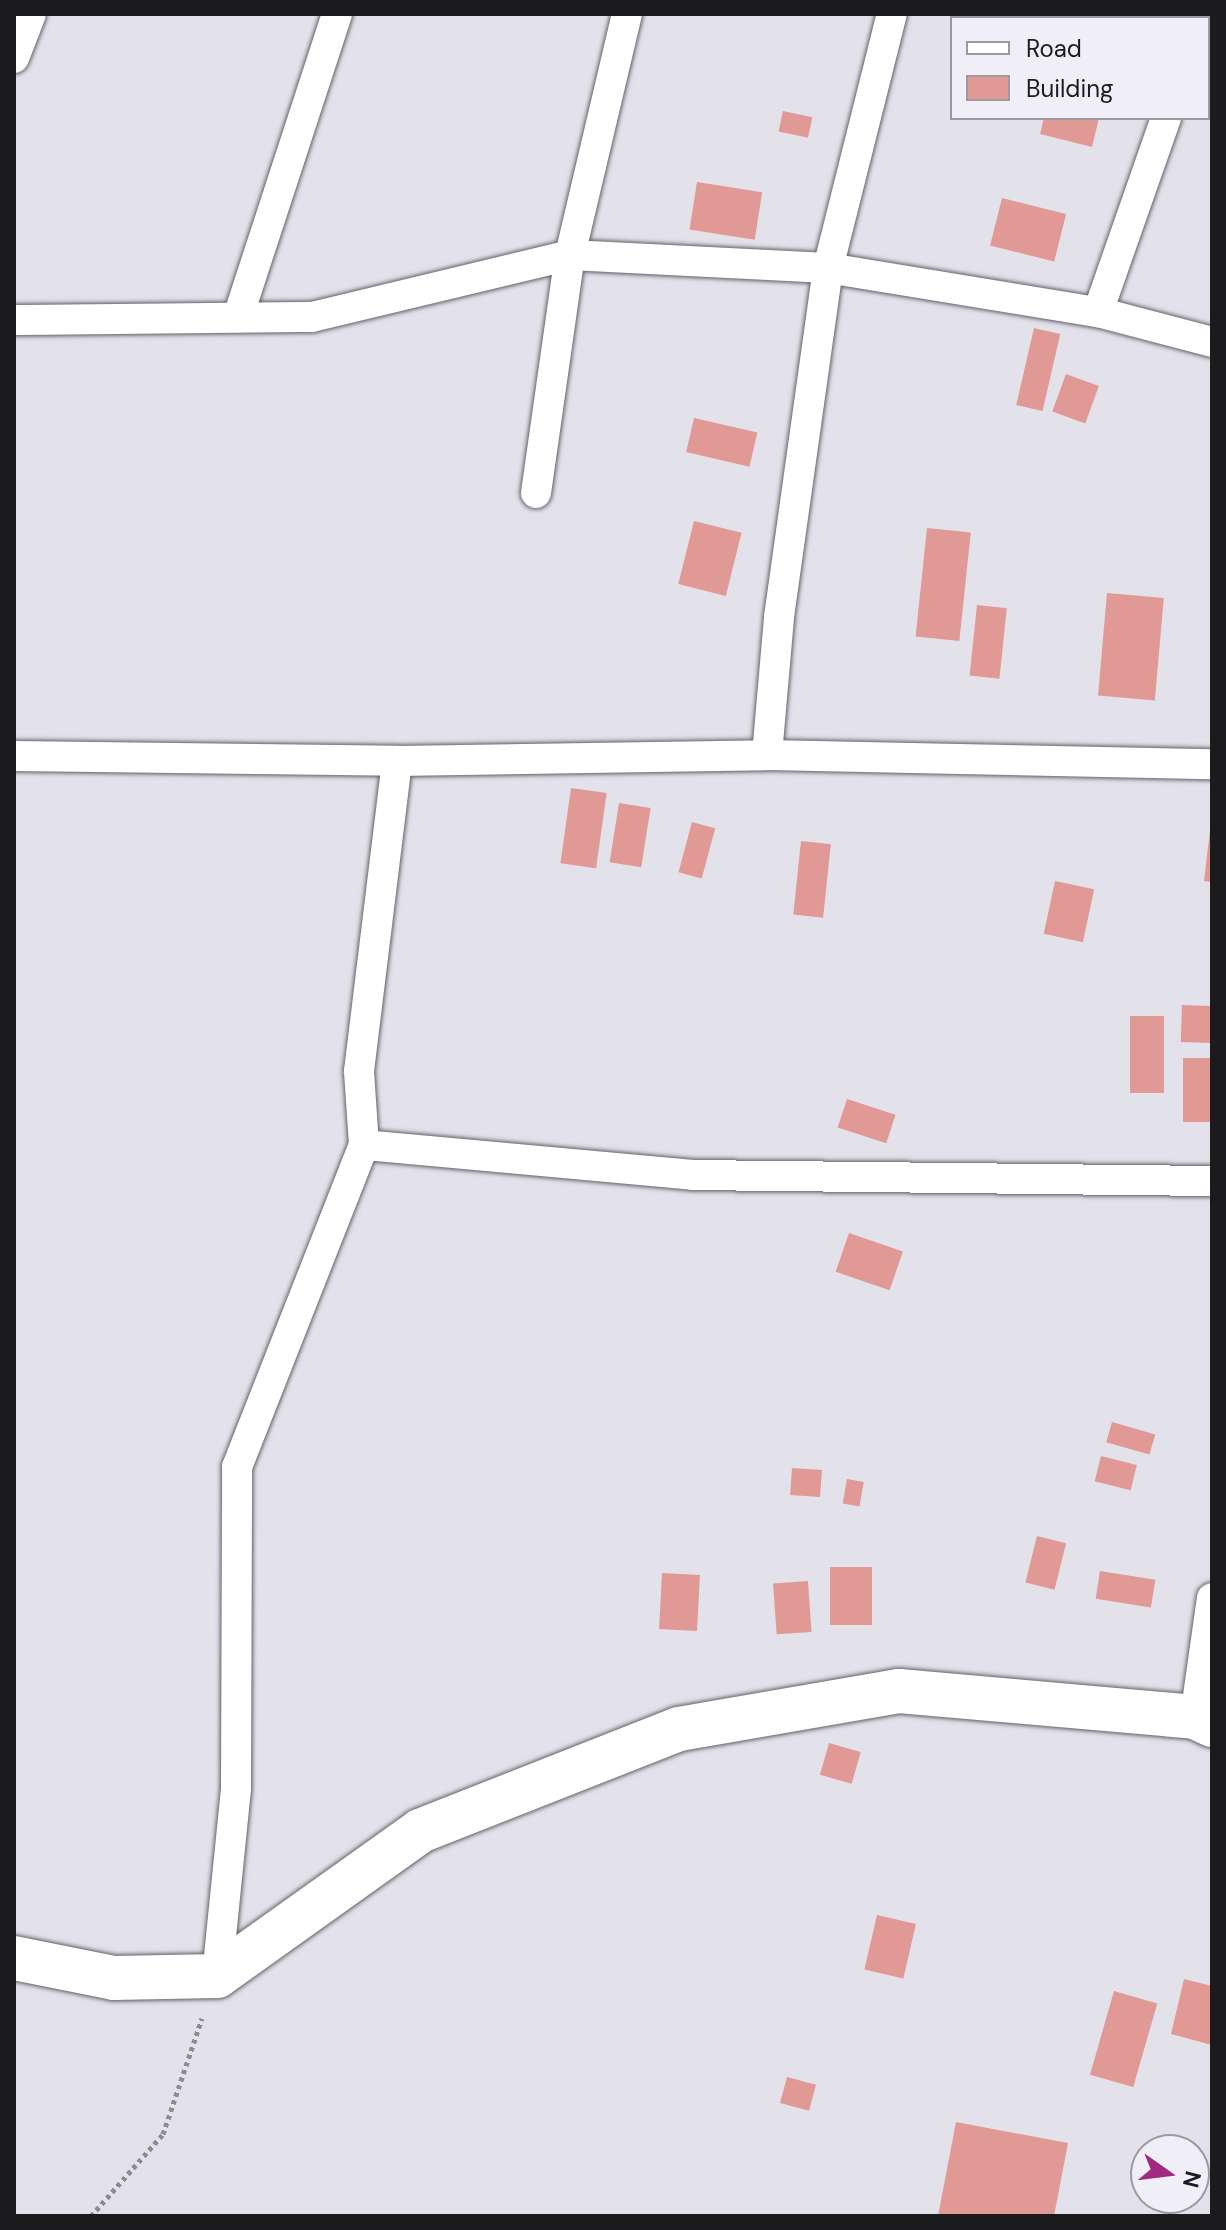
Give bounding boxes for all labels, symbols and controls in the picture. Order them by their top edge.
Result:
legend [950,16,1210,120]
text: Road [1026,33,1082,64]
text: Building [1026,73,1113,104]
north arrow [1130,2134,1210,2214]
text: N [1176,2168,1208,2191]

